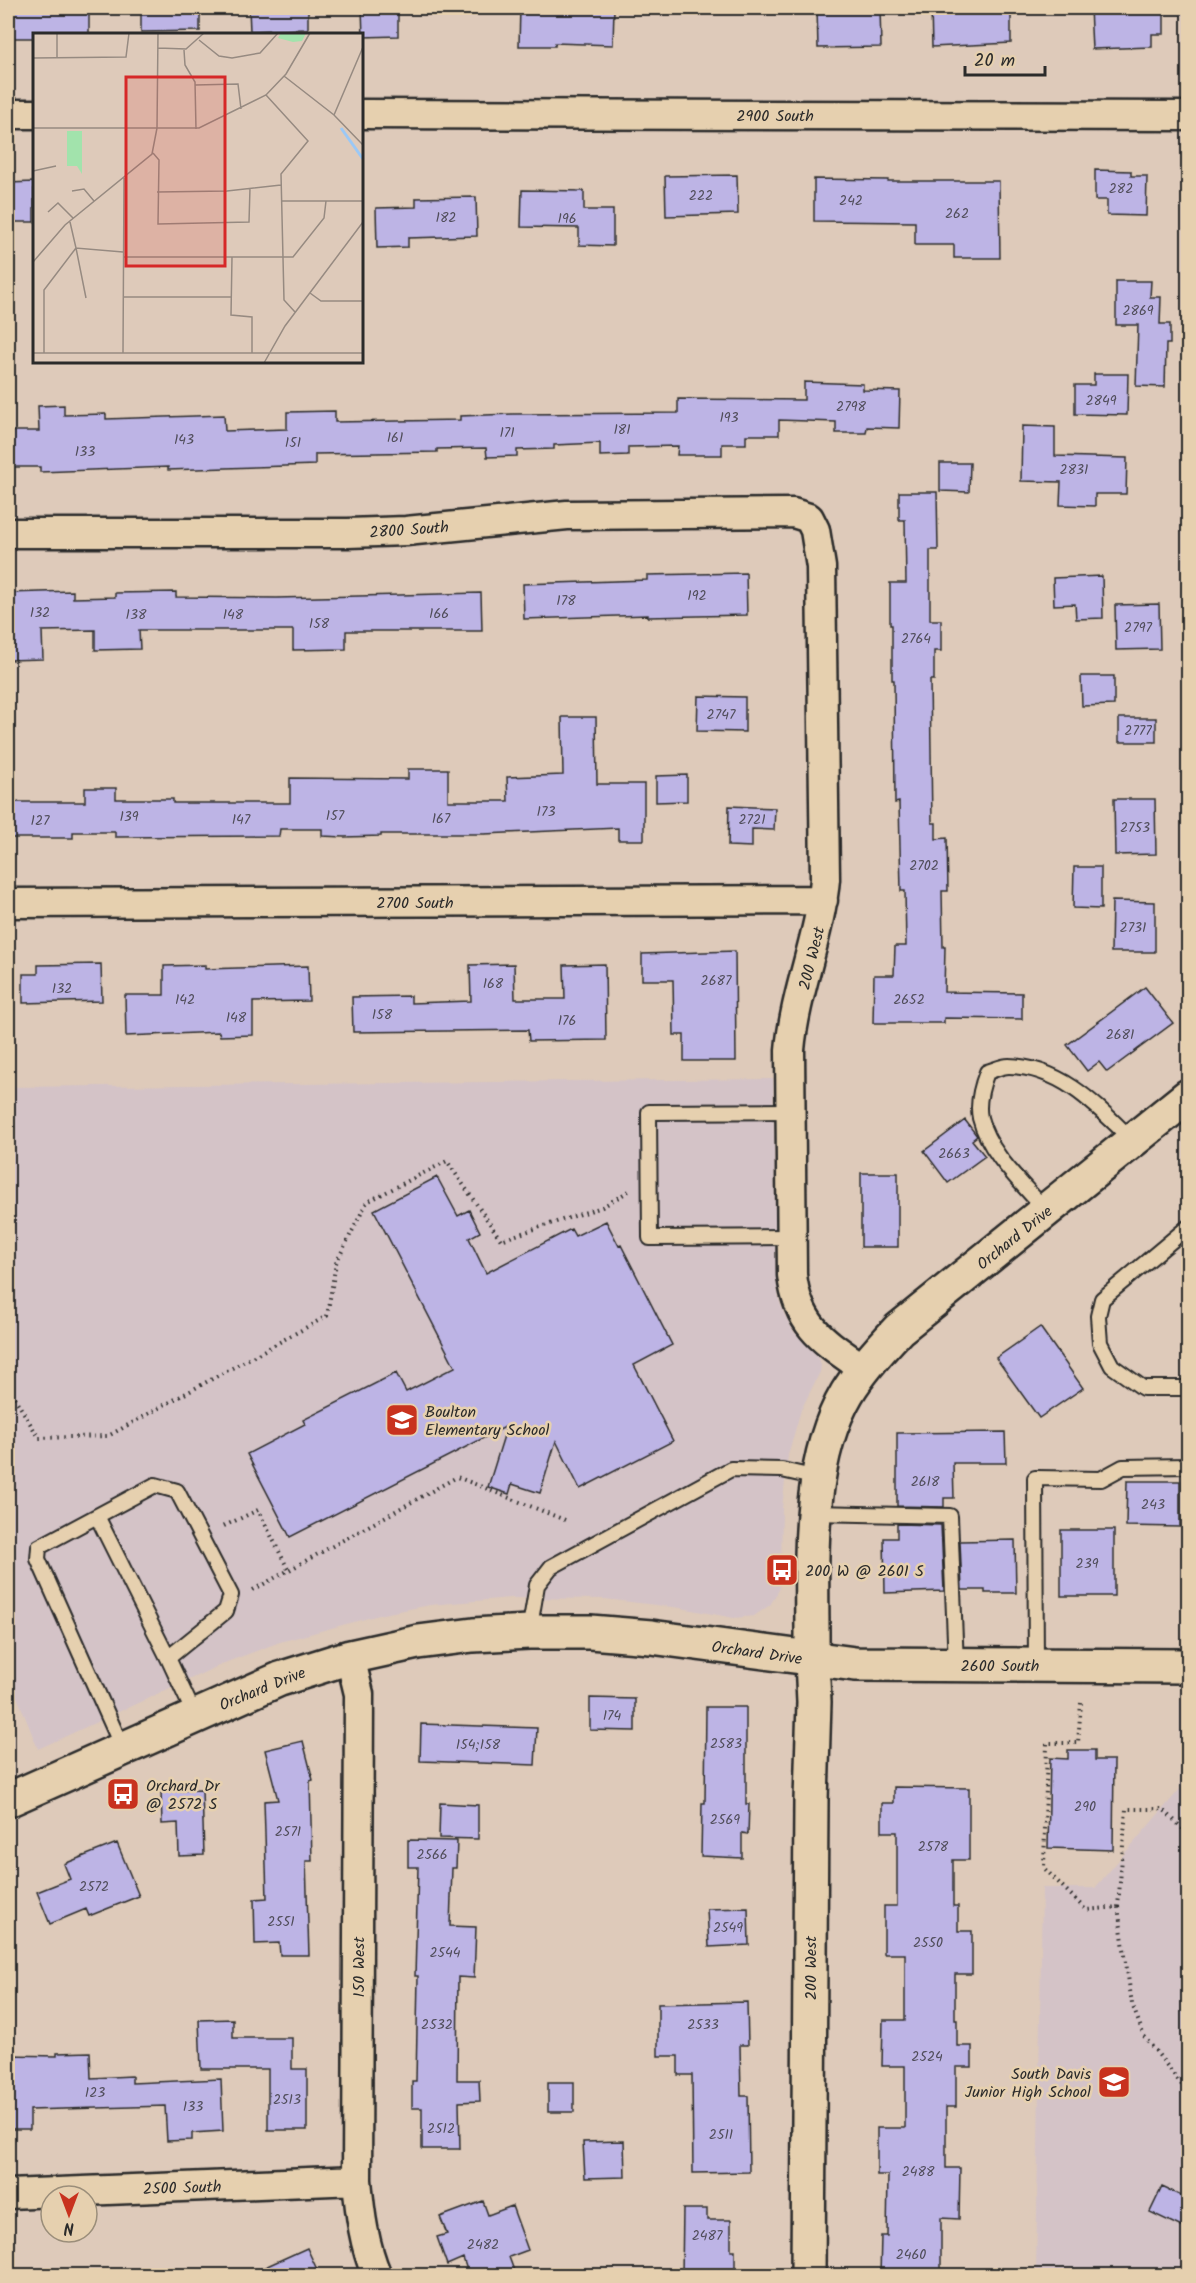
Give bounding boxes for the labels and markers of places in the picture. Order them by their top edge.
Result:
place label: Boulton Elementary School [425,1400,550,1443]
school or university icon: Boulton Elementary School [384,1402,420,1438]
bus stop icon: 200 W @ 2601 S [764,1552,800,1588]
place label: 200 W @ 2601 S [805,1559,924,1584]
place label: Orchard Dr @ 2572 S [146,1774,221,1817]
bus stop icon: Orchard Dr @ 2572 S [105,1776,141,1812]
place label: South Davis Junior High School [965,2062,1091,2105]
school or university icon: South Davis Junior High School [1096,2064,1132,2100]

